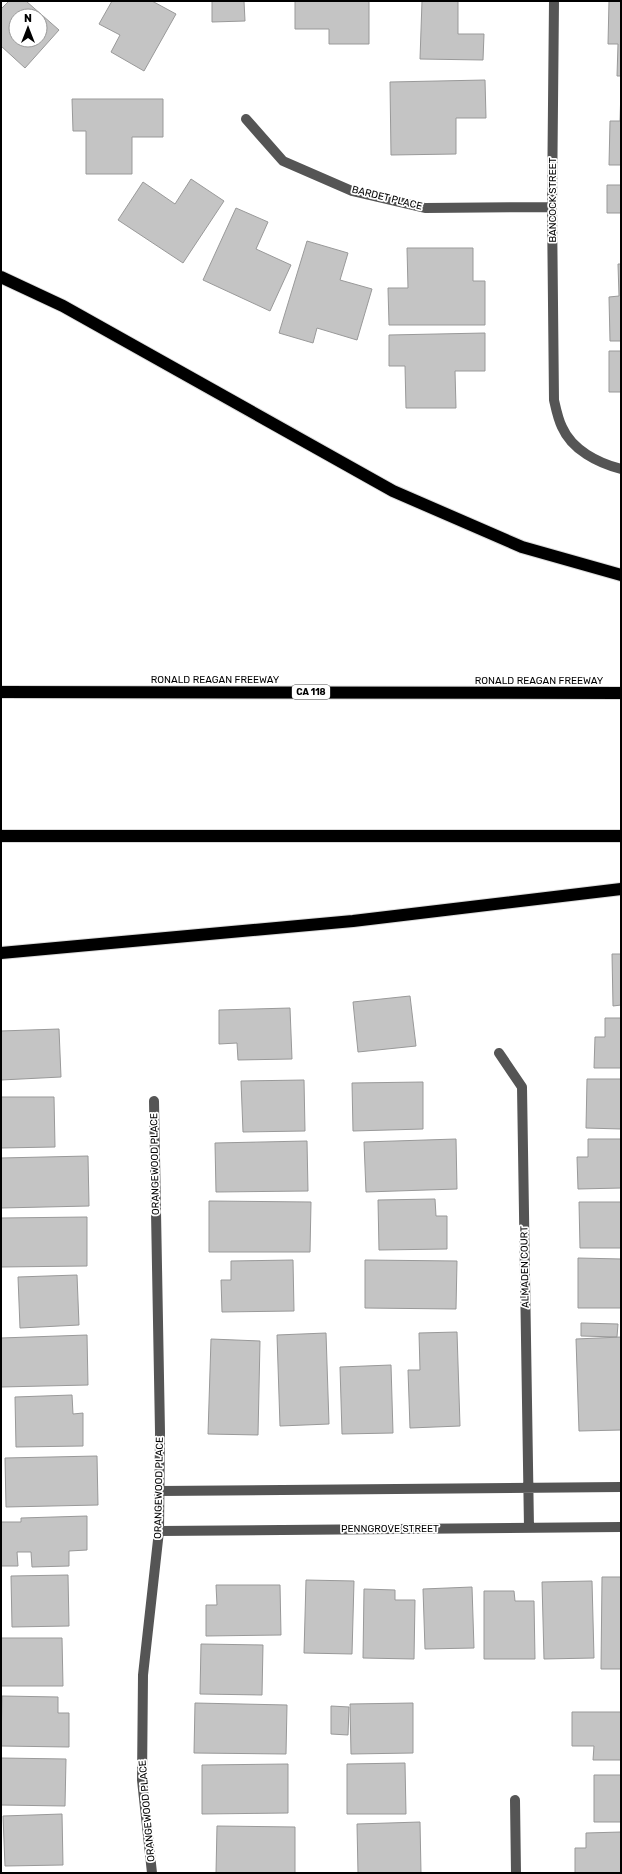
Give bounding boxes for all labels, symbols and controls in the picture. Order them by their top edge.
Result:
north arrow [8,8,48,48]
text: N [24,12,32,25]
street label: BANCOCK STREET [547,157,559,243]
street label: BARDET PLACE [351,183,423,213]
street label: RONALD REAGAN FREEWAY [151,674,280,686]
street label: RONALD REAGAN FREEWAY [475,675,604,687]
road number: CA 118 [292,685,330,699]
street label: ORANGEWOOD PLACE [148,1113,162,1215]
street label: ALMADEN COURT [518,1226,532,1308]
street label: ORANGEWOOD PLACE [152,1437,166,1539]
street label: PENNGROVE STREET [341,1523,439,1535]
street label: ORANGEWOOD PLACE [137,1760,157,1862]

